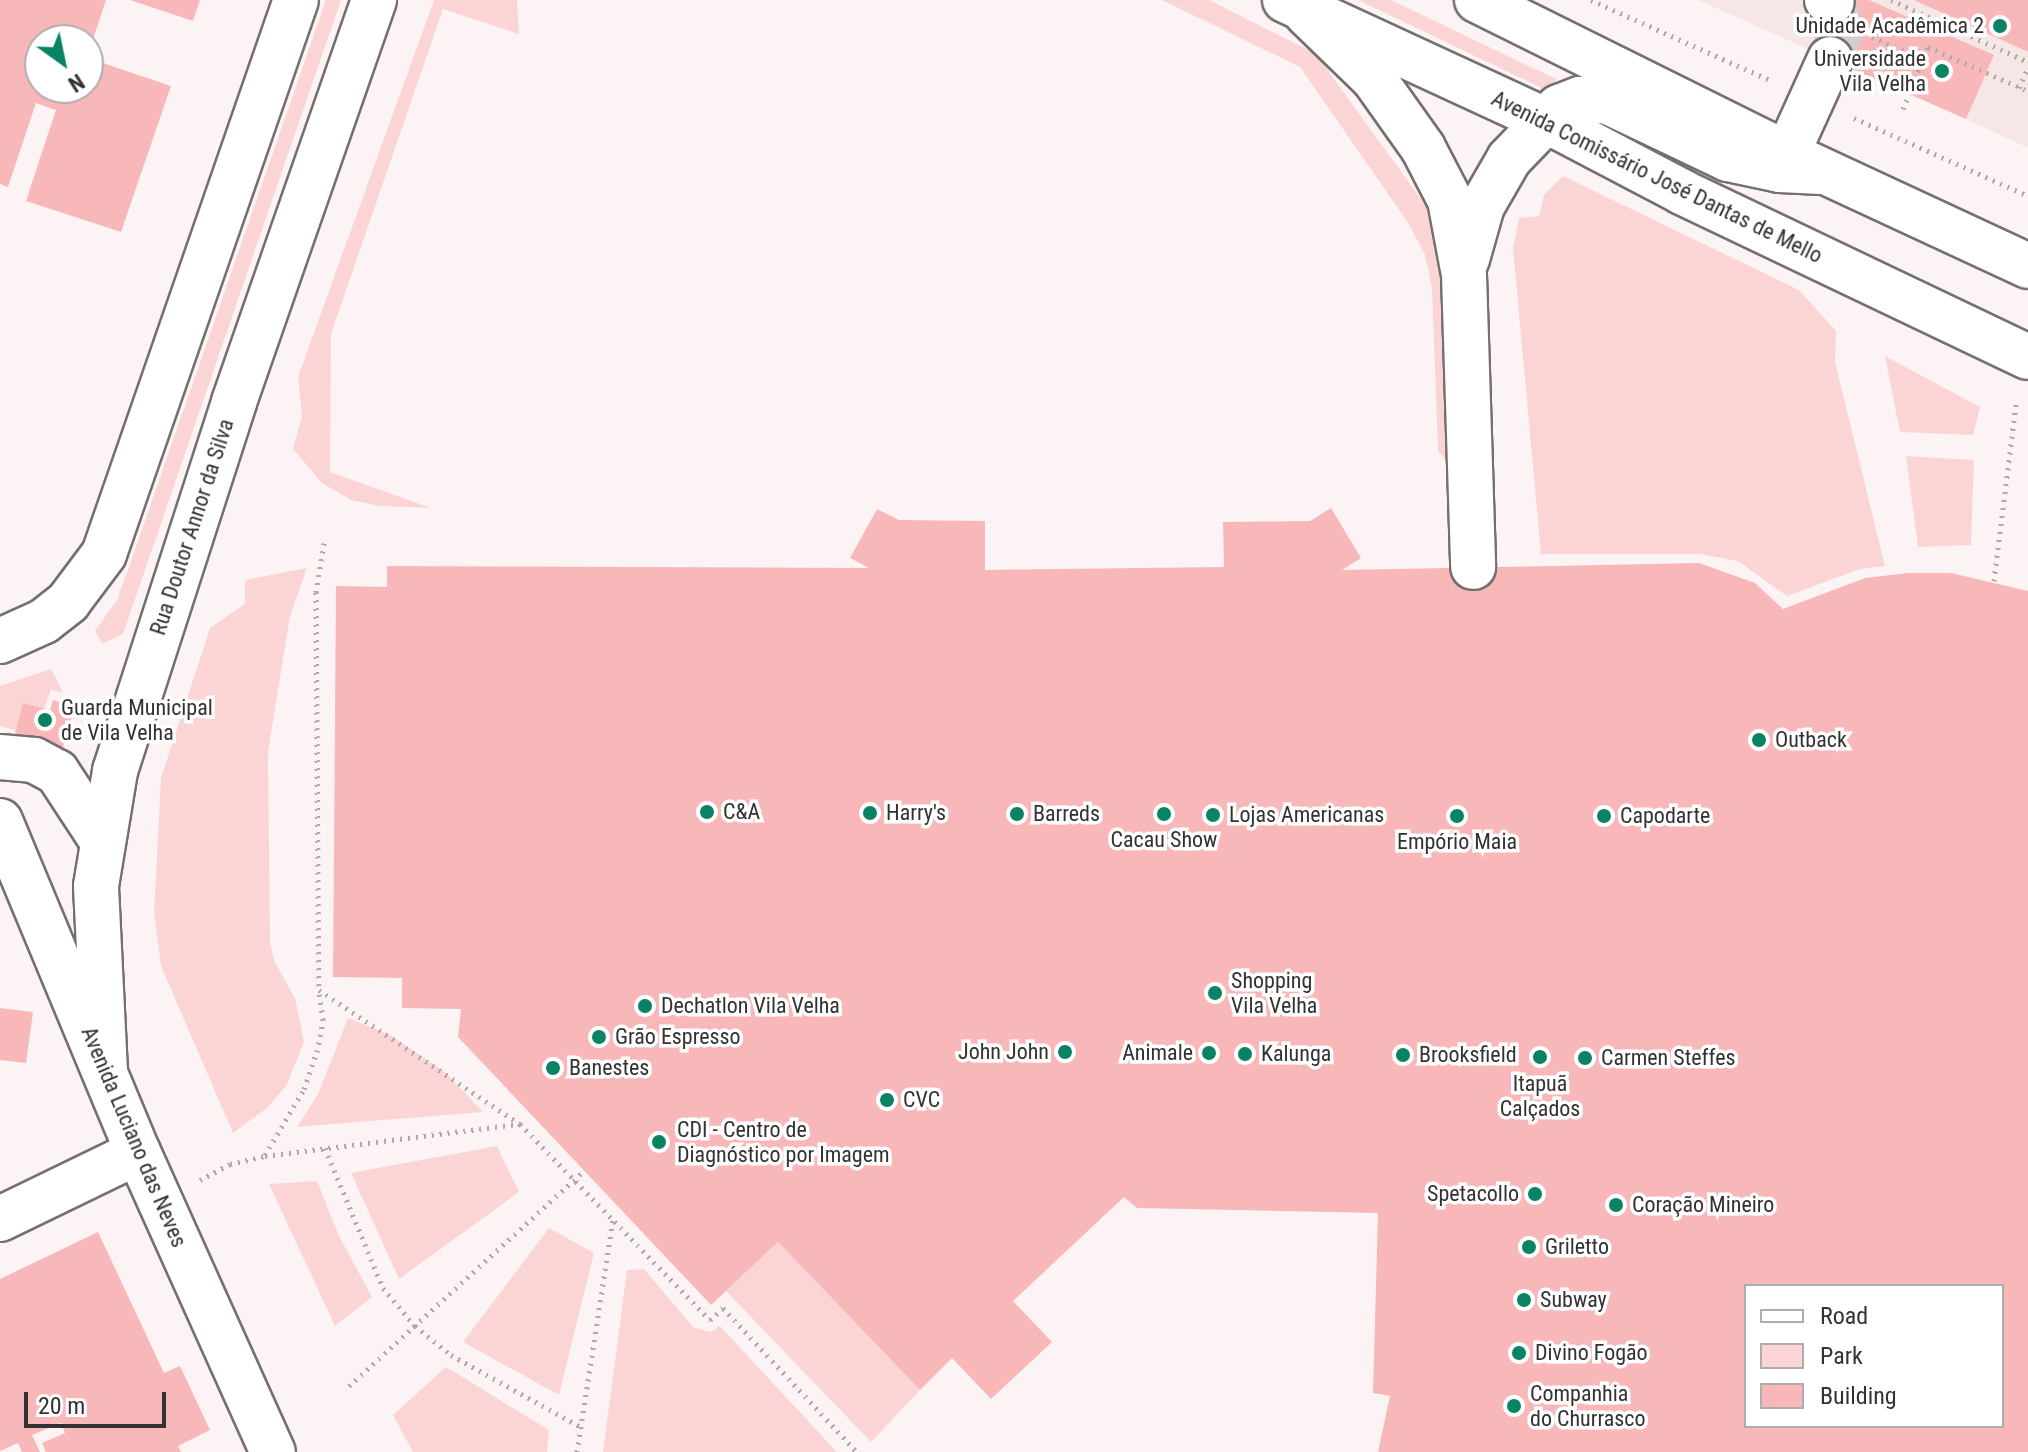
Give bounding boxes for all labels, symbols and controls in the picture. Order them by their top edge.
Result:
place label: Unidade Acadêmica 2 [1795,13,1984,39]
marker: Unidade Acadêmica 2 [1991,17,2009,35]
north arrow [24,24,104,104]
place label: Universidade Vila Velha [1814,45,1926,96]
marker: Universidade Vila Velha [1933,62,1951,80]
text: N [64,69,89,97]
street label: Avenida Comissário José Dantas de Mello [1487,85,1827,269]
street label: Rua Doutor Annor da Silva [145,416,239,638]
place label: Guarda Municipal de Vila Velha [61,694,213,746]
marker: Guarda Municipal de Vila Velha [36,711,54,729]
place label: Outback [1775,727,1847,753]
marker: Outback [1750,731,1768,749]
place label: C&A [723,799,760,825]
place label: Harry's [886,800,946,826]
place label: Barreds [1033,801,1100,827]
place label: Lojas Americanas [1229,802,1384,828]
marker: C&A [698,803,716,821]
place label: Capodarte [1620,803,1710,829]
marker: Harry's [861,804,879,822]
marker: Barreds [1008,805,1026,823]
marker: Cacau Show [1155,805,1173,823]
marker: Lojas Americanas [1204,806,1222,824]
marker: Empório Maia [1448,807,1466,825]
marker: Capodarte [1595,807,1613,825]
place label: Cacau Show [1111,827,1217,853]
place label: Empório Maia [1397,829,1517,855]
place label: Shopping Vila Velha [1231,967,1317,1018]
marker: Shopping Vila Velha [1206,984,1224,1002]
place label: Dechatlon Vila Velha [661,993,840,1019]
marker: Dechatlon Vila Velha [636,997,654,1015]
street label: Avenida Luciano das Neves [76,1023,192,1251]
place label: Grão Espresso [615,1024,741,1050]
marker: Grão Espresso [590,1028,608,1046]
place label: John John [958,1039,1049,1065]
place label: Animale [1122,1040,1193,1066]
place label: Kalunga [1261,1041,1331,1067]
place label: Brooksfield [1419,1042,1517,1068]
marker: John John [1056,1043,1074,1061]
marker: Animale [1200,1044,1218,1062]
marker: Kalunga [1236,1045,1254,1063]
place label: Carmen Steffes [1601,1045,1736,1071]
marker: Brooksfield [1394,1046,1412,1064]
marker: Itapuã Calçados [1531,1048,1549,1066]
marker: Carmen Steffes [1576,1049,1594,1067]
place label: Banestes [569,1055,649,1081]
marker: Banestes [544,1059,562,1077]
place label: Itapuã Calçados [1500,1070,1580,1122]
place label: CVC [903,1087,940,1113]
marker: CVC [878,1091,896,1109]
place label: CDI - Centro de Diagnóstico por Imagem [677,1116,890,1168]
marker: CDI - Centro de Diagnóstico por Imagem [648,1131,670,1153]
place label: Spetacollo [1427,1181,1519,1207]
marker: Spetacollo [1526,1185,1544,1203]
place label: Coração Mineiro [1632,1192,1774,1218]
marker: Coração Mineiro [1607,1196,1625,1214]
place label: Griletto [1545,1234,1609,1260]
marker: Griletto [1520,1238,1538,1256]
legend [1744,1284,2004,1428]
place label: Subway [1540,1287,1607,1313]
marker: Subway [1515,1291,1533,1309]
text: Road [1820,1302,1868,1330]
place label: Divino Fogão [1535,1340,1648,1366]
text: Park [1820,1342,1863,1370]
marker: Divino Fogão [1510,1344,1528,1362]
scale bar [28,1376,170,1426]
place label: Companhia do Churrasco [1530,1380,1645,1432]
text: Building [1820,1382,1897,1410]
text: 20 m [38,1392,85,1420]
marker: Companhia do Churrasco [1505,1397,1523,1415]

